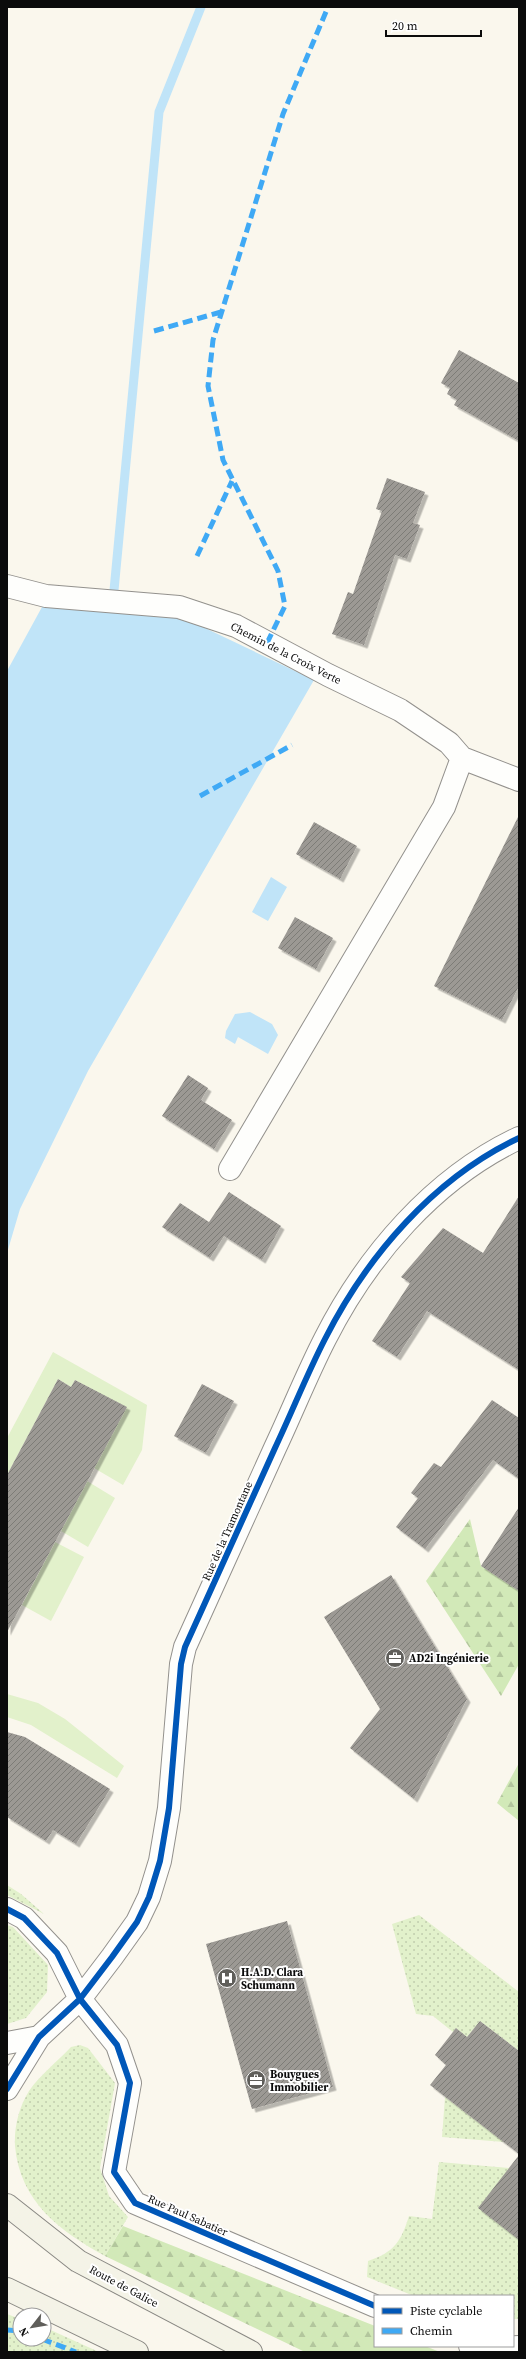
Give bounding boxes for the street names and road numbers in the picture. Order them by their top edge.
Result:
street label: Chemin de la Croix Verte [228,619,344,688]
street label: Rue de la Tramontane [199,1479,256,1583]
street label: Rue Paul Sabatier [145,2191,231,2240]
street label: Route de Galice [87,2262,161,2311]

